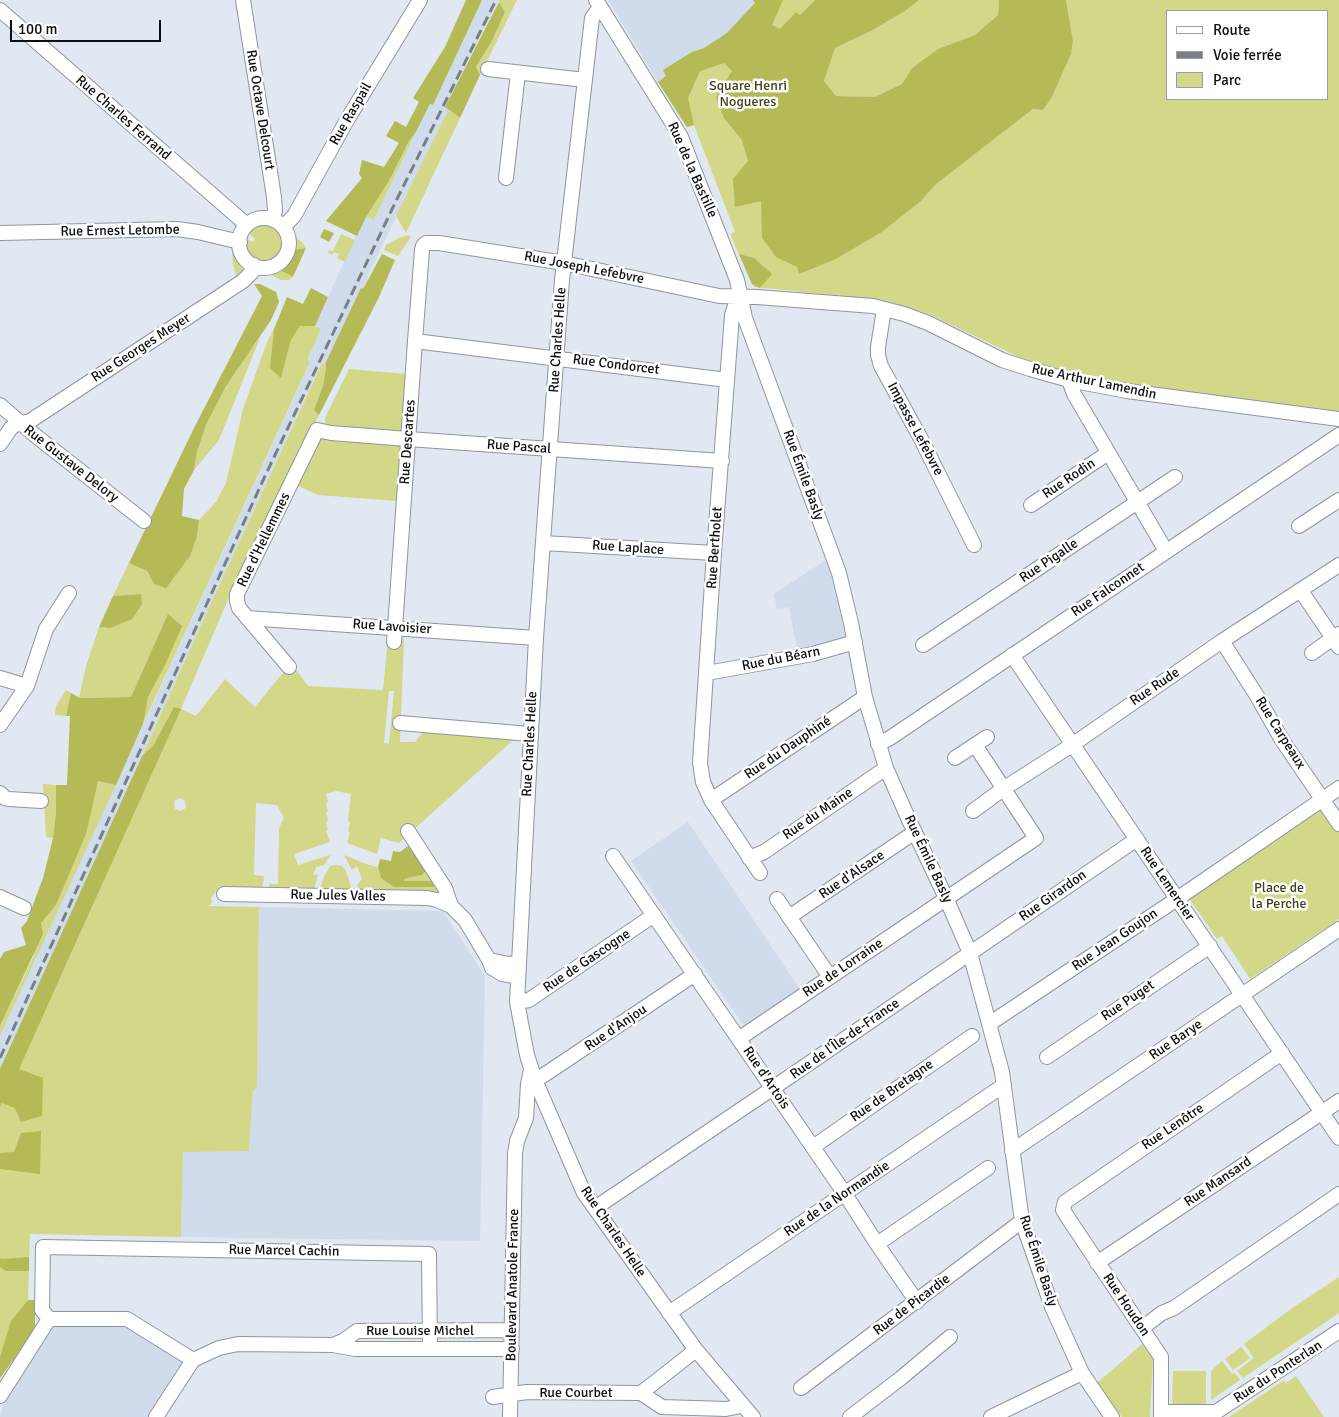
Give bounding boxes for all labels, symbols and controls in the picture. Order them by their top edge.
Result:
scale bar [12,10,164,42]
legend [1166,10,1329,100]
text: 100 m [18,20,58,38]
text: Route [1213,21,1250,39]
text: Voie ferrée [1213,46,1282,64]
street label: Rue Octave Delcourt [242,49,278,171]
text: Parc [1213,71,1241,89]
street label: Rue Charles Ferrand [72,72,174,164]
park label: Square Henri Nogueres [709,78,787,110]
street label: Rue Raspail [326,80,376,148]
street label: Rue de la Bastille [663,120,721,220]
street label: Rue Ernest Letombe [60,222,180,240]
street label: Rue Joseph Lefebvre [523,248,645,288]
street label: Rue Charles Helle [546,287,570,393]
street label: Rue Georges Meyer [88,310,194,386]
street label: Rue Condorcet [572,351,660,379]
street label: Rue Arthur Lamendin [1030,361,1158,403]
street label: Impasse Lefebvre [883,379,947,479]
street label: Rue Descartes [397,399,419,485]
street label: Rue Gustave Delory [20,422,122,506]
street label: Rue Émile Basly [779,428,827,522]
street label: Rue Pascal [486,436,552,458]
street label: Rue Rodin [1039,455,1099,503]
street label: Rue d'Hellemmes [234,490,294,590]
street label: Rue Bertholet [704,506,726,590]
street label: Rue Pigalle [1017,535,1081,587]
street label: Rue Laplace [591,537,665,559]
street label: Rue Falconnet [1068,559,1148,621]
street label: Rue Lavoisier [352,616,432,638]
street label: Rue du Béarn [740,643,822,675]
street label: Rue Rude [1127,664,1183,710]
street label: Rue Charles Helle [519,691,541,797]
street label: Rue Carpeaux [1251,694,1309,772]
street label: Rue du Dauphiné [741,713,835,783]
street label: Rue du Maine [780,784,856,844]
street label: Rue Émile Basly [900,812,956,906]
street label: Rue Lemercier [1136,844,1198,924]
street label: Rue d'Alsace [816,847,888,903]
street label: Rue Girardon [1016,867,1090,925]
park label: Place de la Perche [1252,880,1306,912]
street label: Rue Jules Valles [290,887,386,905]
street label: Rue Jean Goujon [1069,905,1161,975]
street label: Rue de Gascogne [540,926,634,996]
street label: Rue de Lorraine [800,935,886,1001]
street label: Rue Puget [1098,977,1158,1025]
street label: Rue de l'Île-de-France [787,995,903,1083]
street label: Rue d'Anjou [582,1001,650,1055]
street label: Rue Barye [1146,1016,1206,1064]
street label: Rue d'Artois [739,1043,793,1113]
street label: Rue de Bretagne [847,1056,937,1126]
street label: Rue Lenôtre [1139,1100,1207,1154]
street label: Rue Mansard [1181,1153,1255,1211]
street label: Rue de la Normandie [781,1157,893,1241]
street label: Rue Charles Helle [576,1183,650,1281]
street label: Boulevard Anatole France [503,1208,523,1362]
street label: Rue Émile Basly [1015,1213,1061,1309]
street label: Rue Marcel Cachin [228,1242,340,1260]
street label: Rue Houdon [1099,1270,1153,1340]
street label: Rue de Picardie [870,1271,954,1339]
street label: Rue Louise Michel [366,1323,474,1339]
street label: Rue du Ponterlan [1231,1337,1325,1407]
street label: Rue Courbet [539,1385,613,1401]

